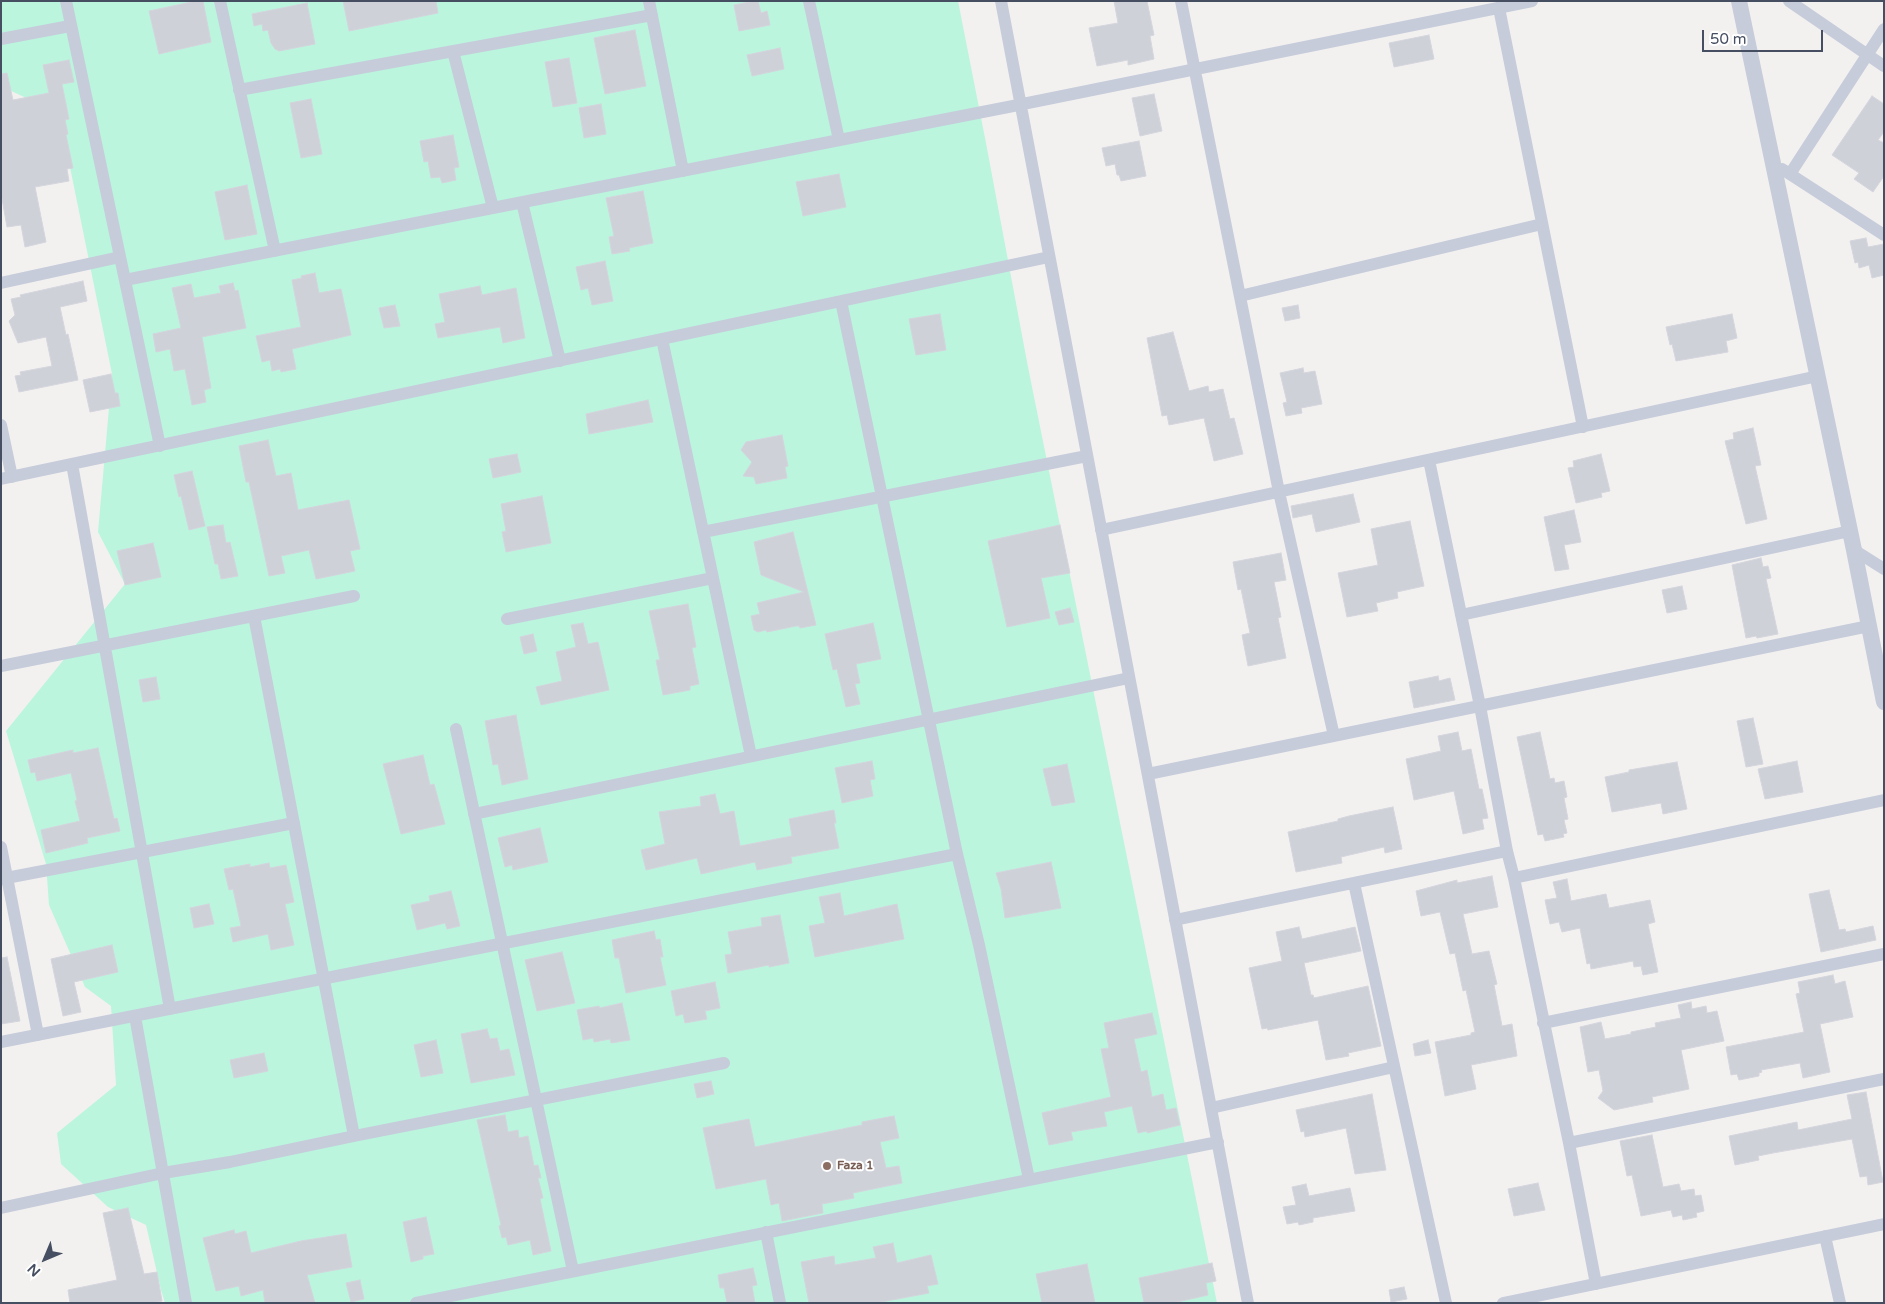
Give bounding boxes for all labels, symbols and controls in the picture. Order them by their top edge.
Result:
scale bar [1705,20,1826,52]
text: 50 m [1710,30,1747,48]
place label: Faza 1 [837,1159,874,1173]
marker: Faza 1 [821,1160,833,1172]
north arrow [20,1234,70,1284]
text: N [24,1260,44,1280]

